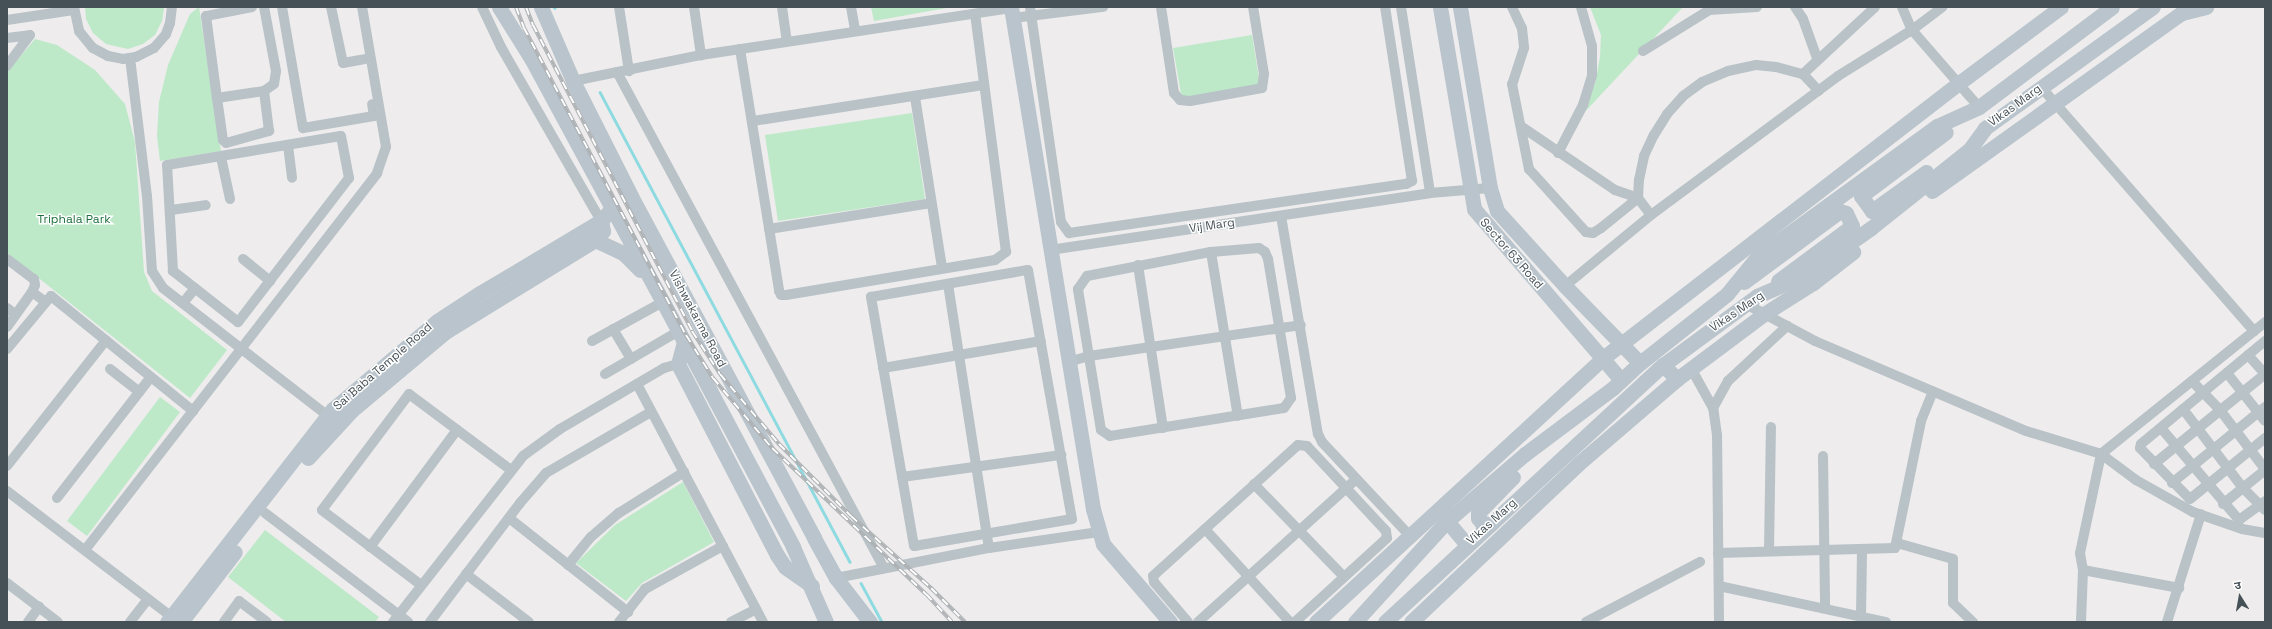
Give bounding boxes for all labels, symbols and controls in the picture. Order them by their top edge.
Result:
street label: Vikas Marg [1986,82,2044,130]
park label: Triphala Park [37,213,111,227]
street label: Vij Marg [1188,216,1236,236]
street label: Sector 63 Road [1476,216,1546,292]
street label: Vishwakarma Road [665,268,729,370]
street label: Vikas Marg [1707,289,1767,335]
street label: Sai Baba Temple Road [331,320,435,414]
street label: Vikas Marg [1464,496,1520,548]
north arrow [2220,577,2260,617]
text: उ [2233,578,2242,593]

